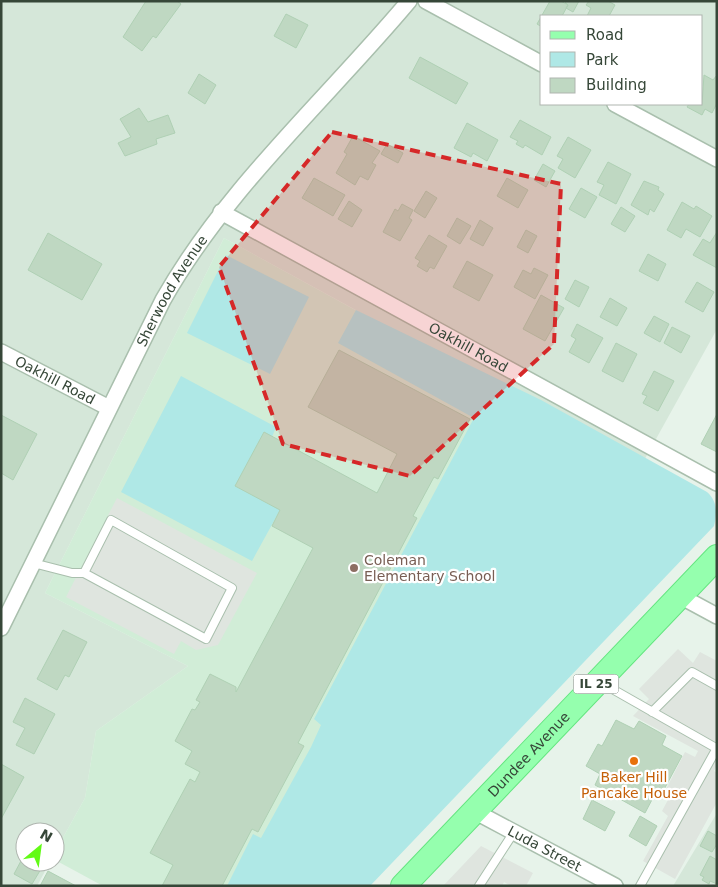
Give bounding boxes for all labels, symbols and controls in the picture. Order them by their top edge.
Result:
legend [540,15,703,105]
text: Road [586,26,624,44]
text: Park [586,51,619,69]
text: Building [586,76,647,94]
street label: Sherwood Avenue [133,232,210,349]
street label: Oakhill Road [426,319,511,375]
street label: Oakhill Road [12,353,98,407]
place label: Coleman Elementary School [364,552,496,584]
marker: Coleman Elementary School [348,562,360,574]
road number: IL 25 [574,674,618,694]
street label: Dundee Avenue [484,709,573,800]
marker: Baker Hill Pancake House [628,755,640,767]
place label: Baker Hill Pancake House [581,769,687,801]
north arrow [15,822,65,872]
street label: Luda Street [505,822,585,875]
text: N [37,826,55,845]

